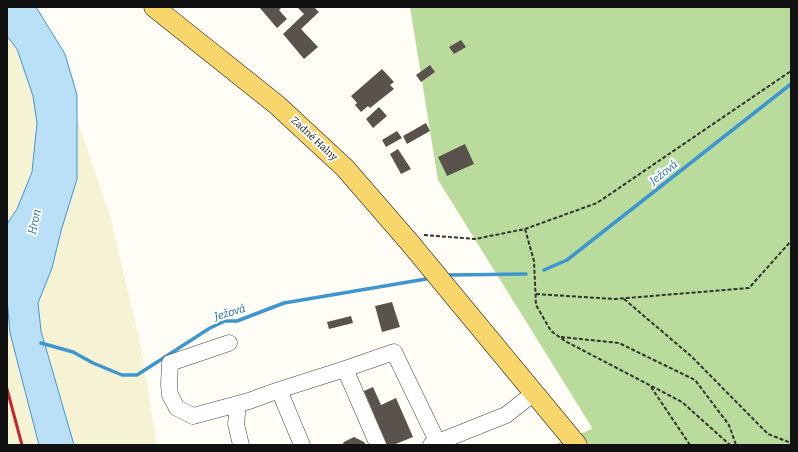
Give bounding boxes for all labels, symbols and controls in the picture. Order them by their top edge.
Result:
street label: Zadné Halny [288,115,340,163]
water label: Ježová [647,158,681,188]
water label: Hron [26,208,44,236]
water label: Ježová [213,302,247,324]

